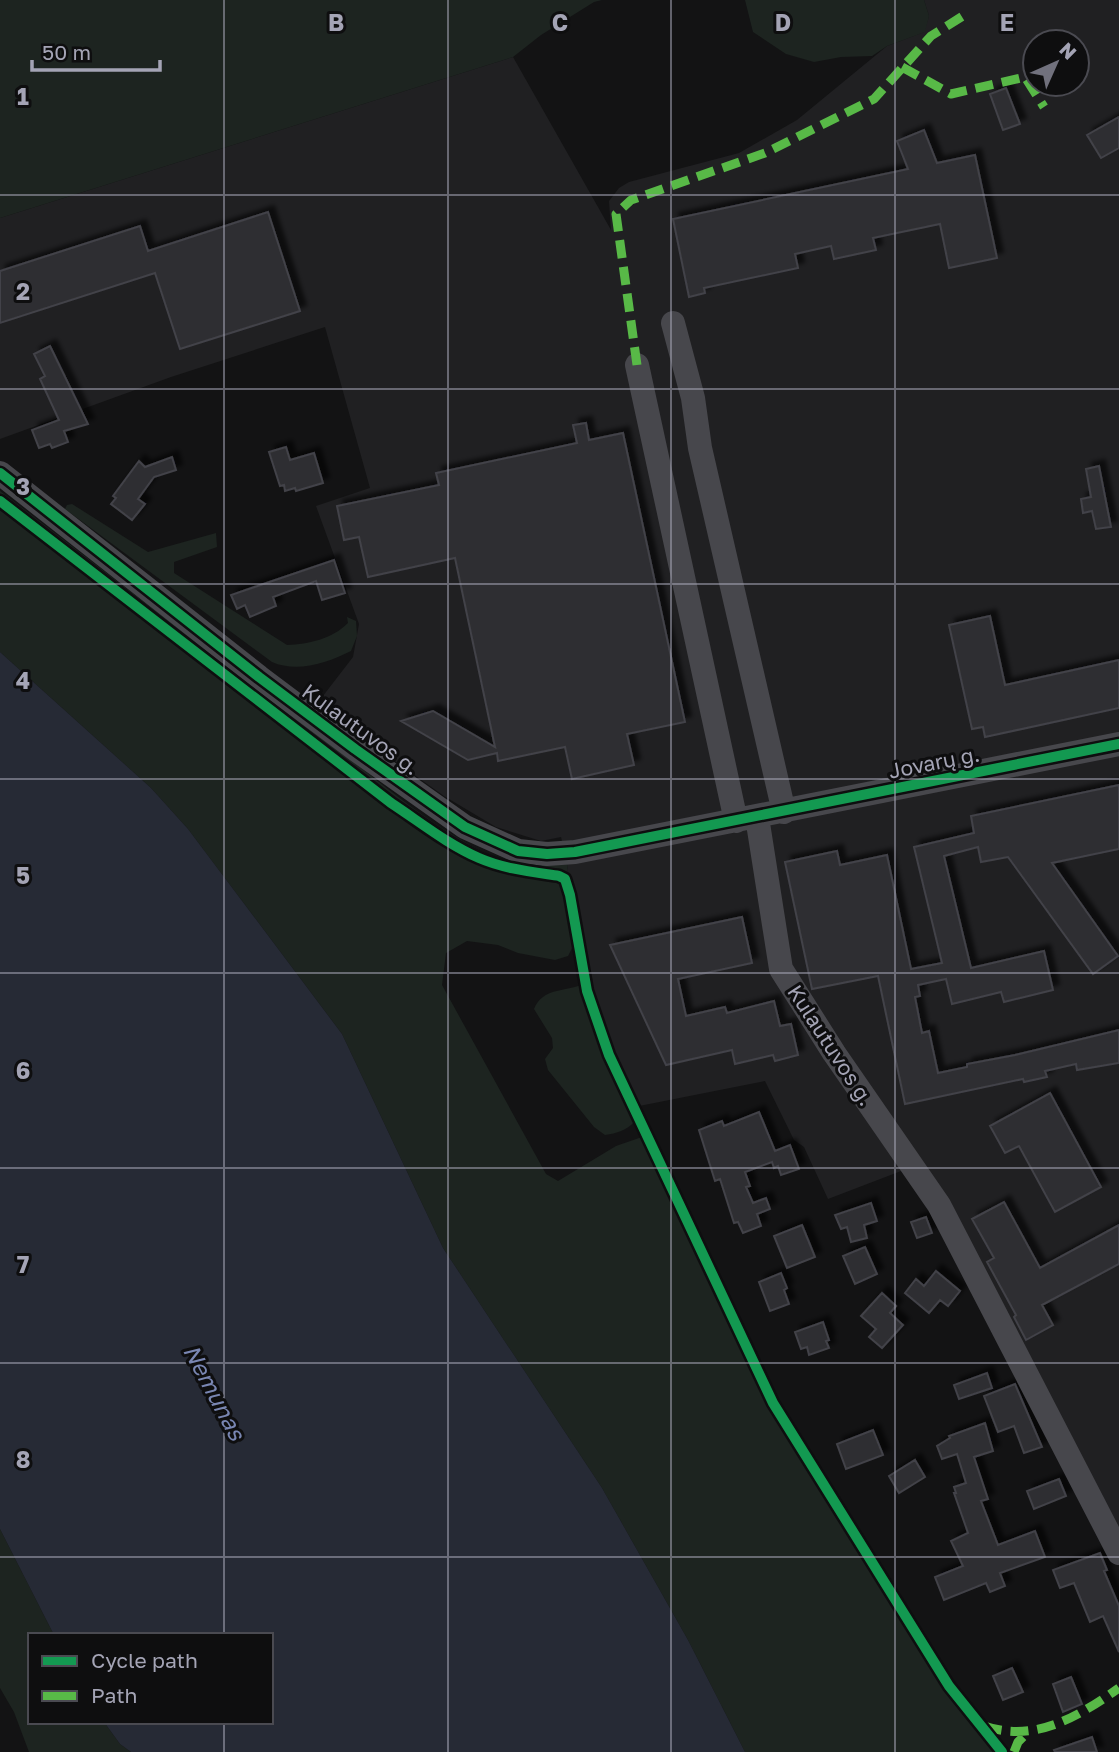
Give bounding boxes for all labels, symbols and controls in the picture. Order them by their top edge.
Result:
text: B [328,8,344,36]
text: C [552,8,568,36]
text: D [775,8,791,36]
text: E [1000,8,1014,36]
scale bar [32,28,159,72]
north arrow [1021,28,1091,98]
text: N [1055,37,1082,64]
text: 50 m [42,39,91,65]
text: 1 [17,82,29,110]
text: 2 [16,277,30,305]
text: 3 [16,472,30,500]
text: 4 [16,666,30,694]
street label: Kulautuvos g. [297,678,425,780]
street label: Jovarų g. [886,740,982,784]
text: 5 [16,861,30,889]
street label: Kulautuvos g. [782,980,880,1110]
text: 6 [16,1056,30,1084]
text: 7 [17,1250,29,1278]
water label: Nemunas [178,1339,252,1445]
text: 8 [16,1445,30,1473]
legend [28,1633,273,1724]
text: Cycle path [91,1647,198,1673]
text: Path [91,1682,138,1708]

